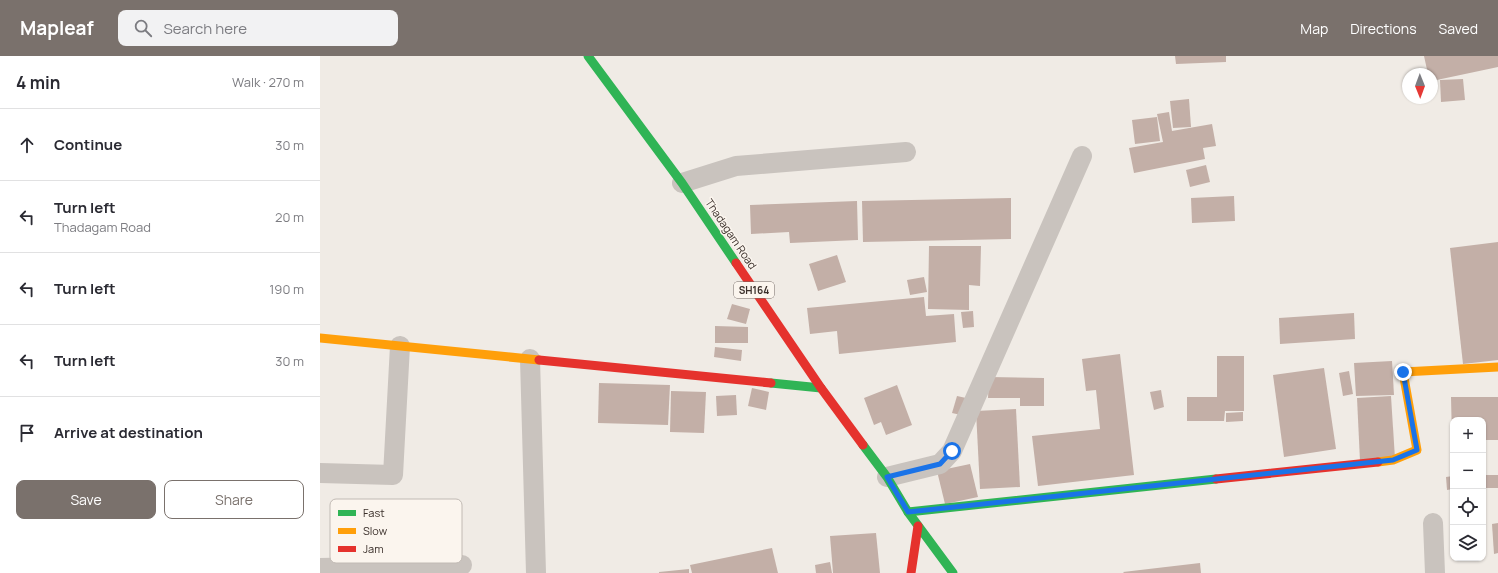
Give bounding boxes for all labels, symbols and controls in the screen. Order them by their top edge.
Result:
search box [118,10,398,46]
text: Mapleaf [20,15,94,41]
icon: search [132,17,154,39]
text: Search here [164,18,247,39]
text: Map [1300,19,1328,38]
text: Directions [1350,19,1417,38]
text: Saved [1439,19,1478,38]
north arrow [1402,68,1438,104]
text: 4 min [16,71,60,94]
text: Walk · 270 m [232,73,304,91]
icon: ahead [16,134,38,156]
text: Continue [54,134,122,155]
text: 30 m [275,136,304,154]
street label: Thadagam Road [702,196,761,272]
text: Turn left [54,197,116,218]
icon: left [16,206,38,228]
text: 20 m [275,208,304,226]
text: Thadagam Road [54,218,151,236]
icon: left [16,278,38,300]
text: Turn left [54,278,116,299]
text: 190 m [269,280,304,298]
road number: SH164 [734,282,774,298]
icon: left [16,350,38,372]
text: Turn left [54,350,116,371]
text: 30 m [275,352,304,370]
route end [1394,363,1412,381]
map controls [1450,417,1486,561]
button: + [1450,417,1486,453]
icon: arrive [16,422,38,444]
text: Arrive at destination [54,422,203,443]
route start [943,442,961,460]
button: − [1450,453,1486,489]
button: Save [16,480,156,519]
button: Share [164,480,304,519]
button: locate [1450,489,1486,525]
legend [330,499,462,563]
text: Fast [363,505,385,520]
text: Slow [363,523,388,538]
button: layers [1450,525,1486,561]
text: Jam [363,541,384,556]

